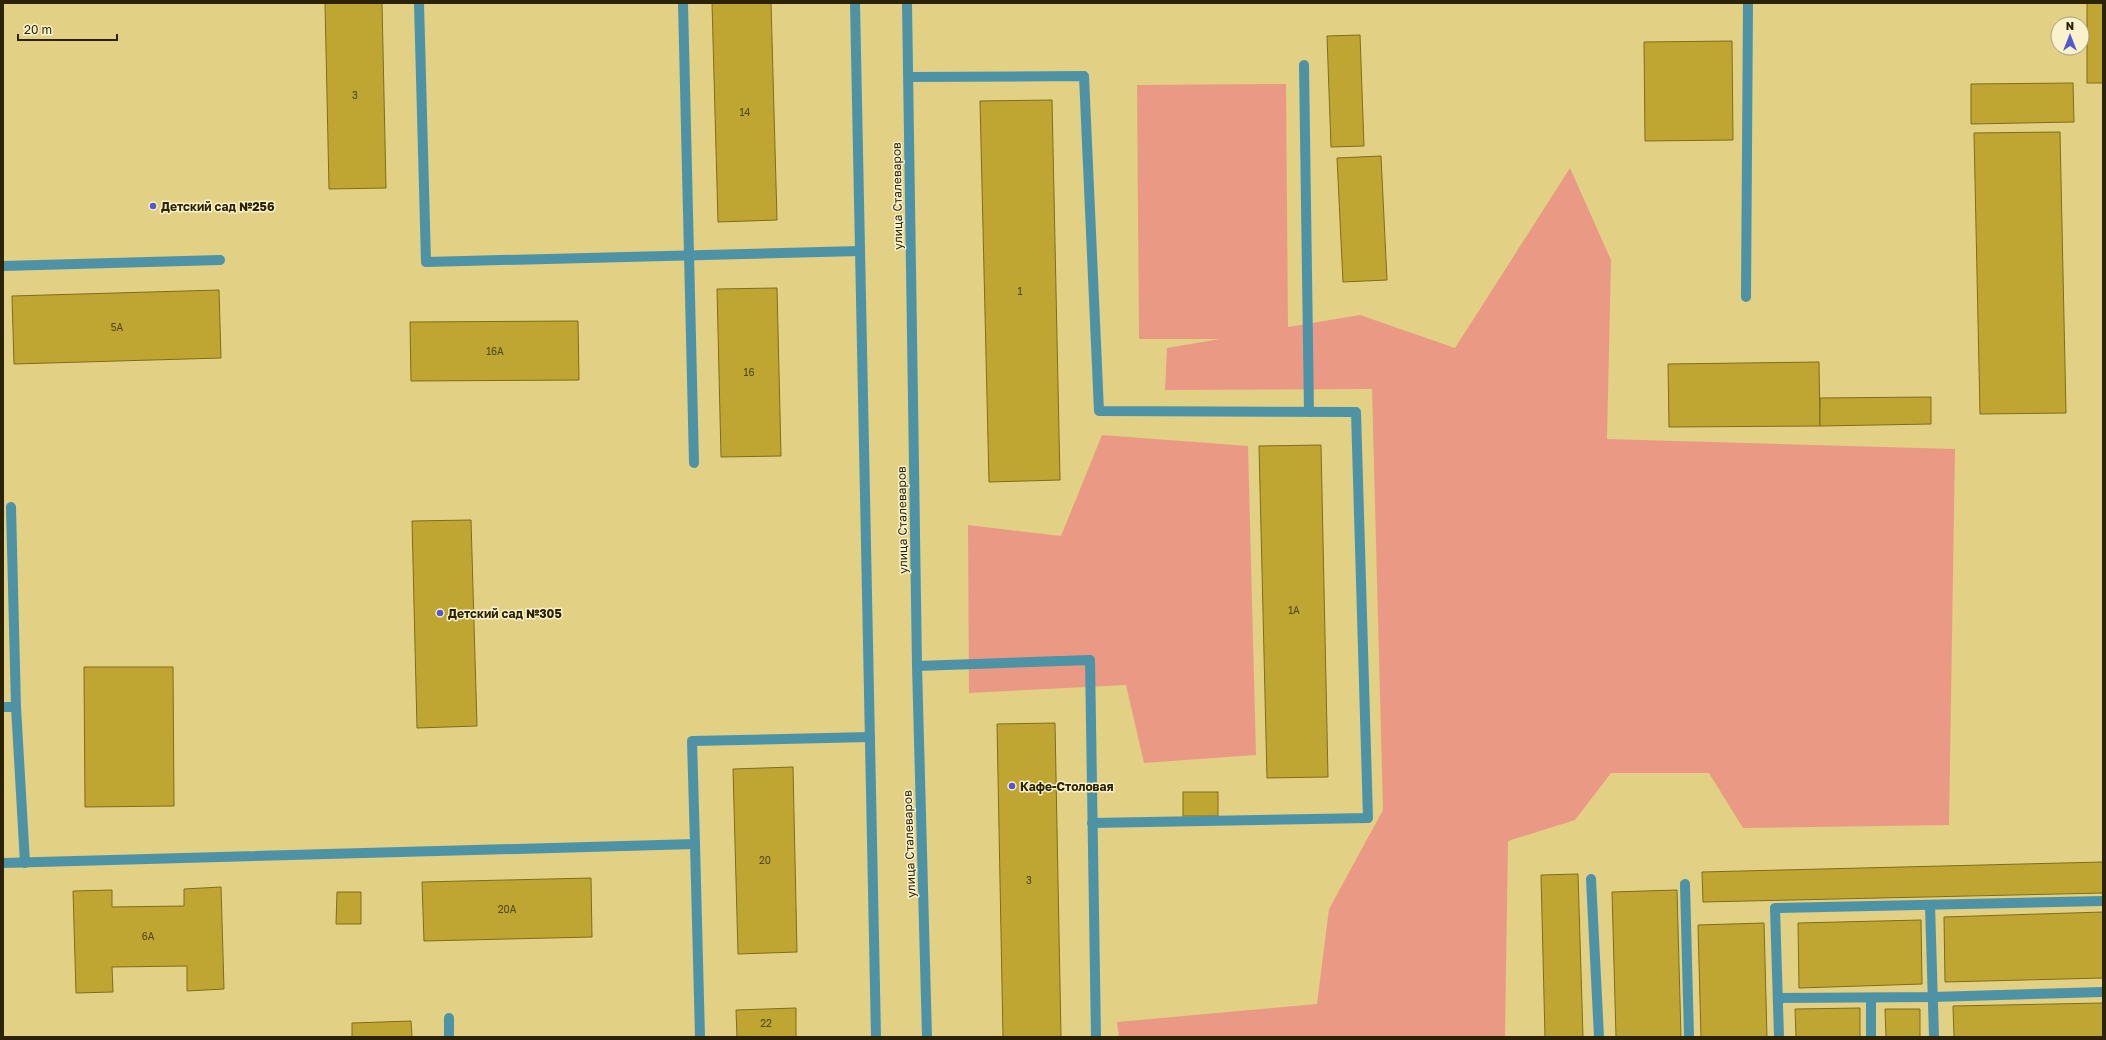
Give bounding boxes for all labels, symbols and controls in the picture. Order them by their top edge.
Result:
scale bar [18,16,117,42]
north arrow [2050,16,2090,56]
text: N [2066,19,2074,32]
text: 20 m [24,22,52,37]
house number: 3 [352,89,358,101]
house number: 14 [740,106,750,118]
street label: улица Сталеваров [889,142,905,250]
place label: Детский сад №256 [161,199,275,214]
marker: Детский сад №256 [148,201,158,211]
house number: 1 [1018,285,1023,297]
house number: 5А [111,321,124,333]
house number: 16А [486,345,504,357]
house number: 16 [744,366,754,378]
street label: улица Сталеваров [894,466,910,574]
house number: 1А [1288,604,1300,616]
place label: Детский сад №305 [448,606,562,621]
marker: Детский сад №305 [435,608,445,618]
place label: Кафе-Столовая [1020,779,1114,794]
marker: Кафе-Столовая [1007,781,1017,791]
street label: улица Сталеваров [900,790,918,898]
house number: 20 [759,854,771,866]
house number: 3 [1026,874,1032,886]
house number: 20А [498,903,517,915]
house number: 6А [142,930,155,942]
house number: 22 [760,1017,772,1029]

